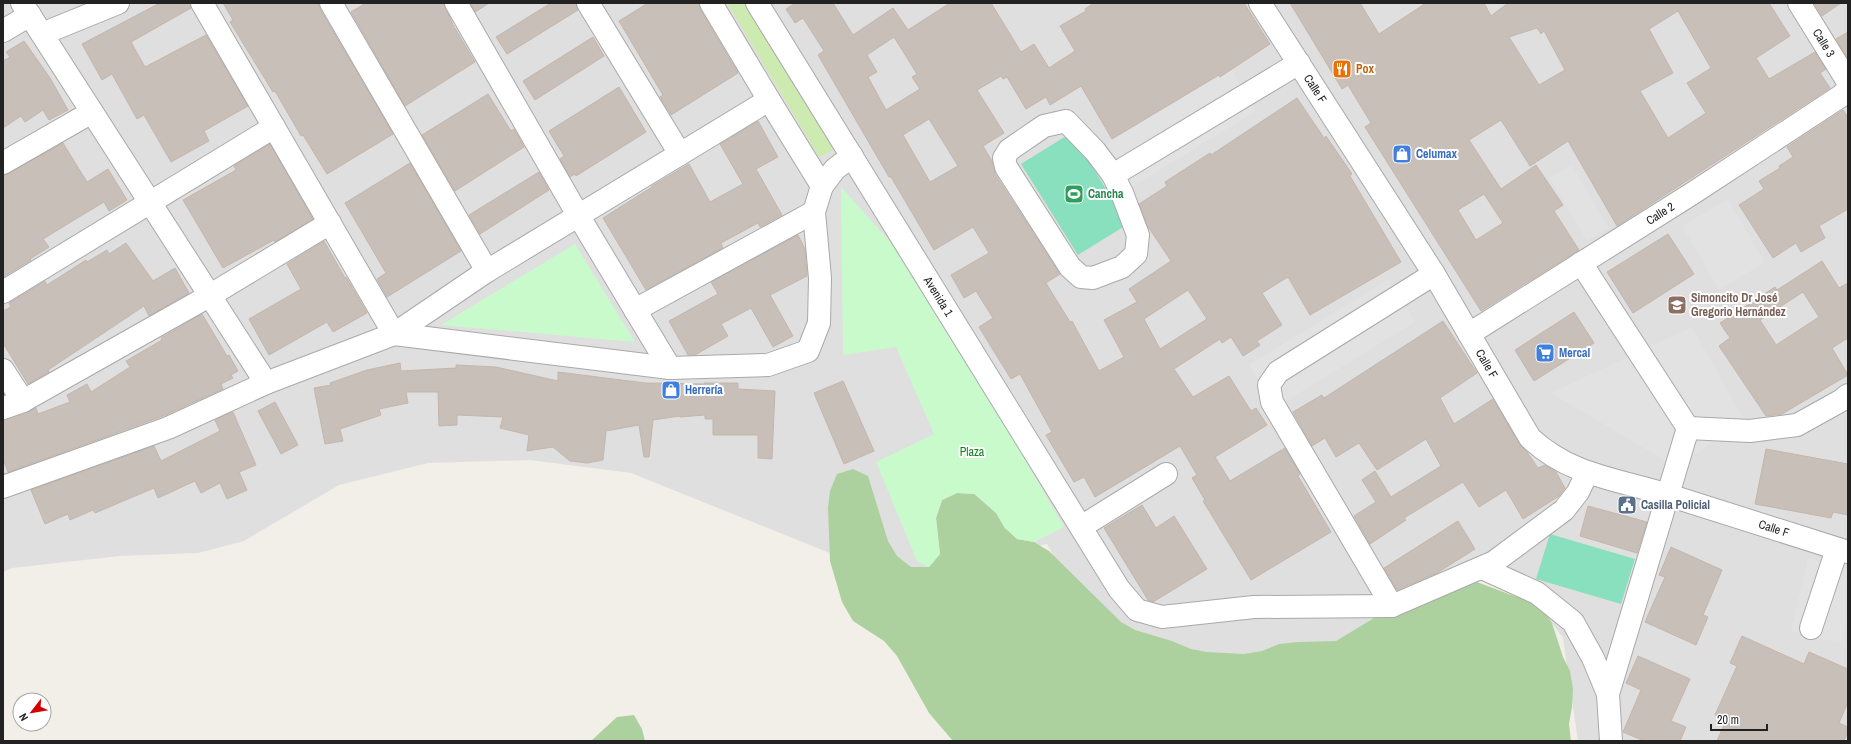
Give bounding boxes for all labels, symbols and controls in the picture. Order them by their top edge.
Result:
street label: Calle 3 [1809,26,1839,60]
restaurant icon: Pox [1331,58,1353,80]
place label: Pox [1356,61,1375,77]
street label: Calle F [1300,71,1330,106]
shop icon: Celumax [1391,143,1413,165]
place label: Celumax [1416,146,1458,162]
sports icon: Cancha [1063,183,1085,205]
place label: Cancha [1088,186,1124,202]
street label: Calle 2 [1643,199,1678,229]
street label: Avenida 1 [919,273,957,320]
place label: Simoncito Dr José Gregorio Hernández [1691,290,1786,320]
school or university icon: Simoncito Dr José Gregorio Hernández [1666,294,1688,316]
supermarket icon: Mercal [1534,342,1556,364]
place label: Mercal [1559,345,1590,361]
street label: Calle F [1472,346,1501,381]
shop icon: Herrería [660,379,682,401]
place label: Herrería [685,382,723,398]
park label: Plaza [960,444,985,460]
public building icon: Casilla Policial [1616,494,1638,516]
place label: Casilla Policial [1641,497,1710,513]
street label: Calle F [1756,516,1791,541]
north arrow [12,692,52,732]
scale bar [1711,706,1767,732]
text: N [16,711,31,724]
text: 20 m [1717,712,1739,728]

